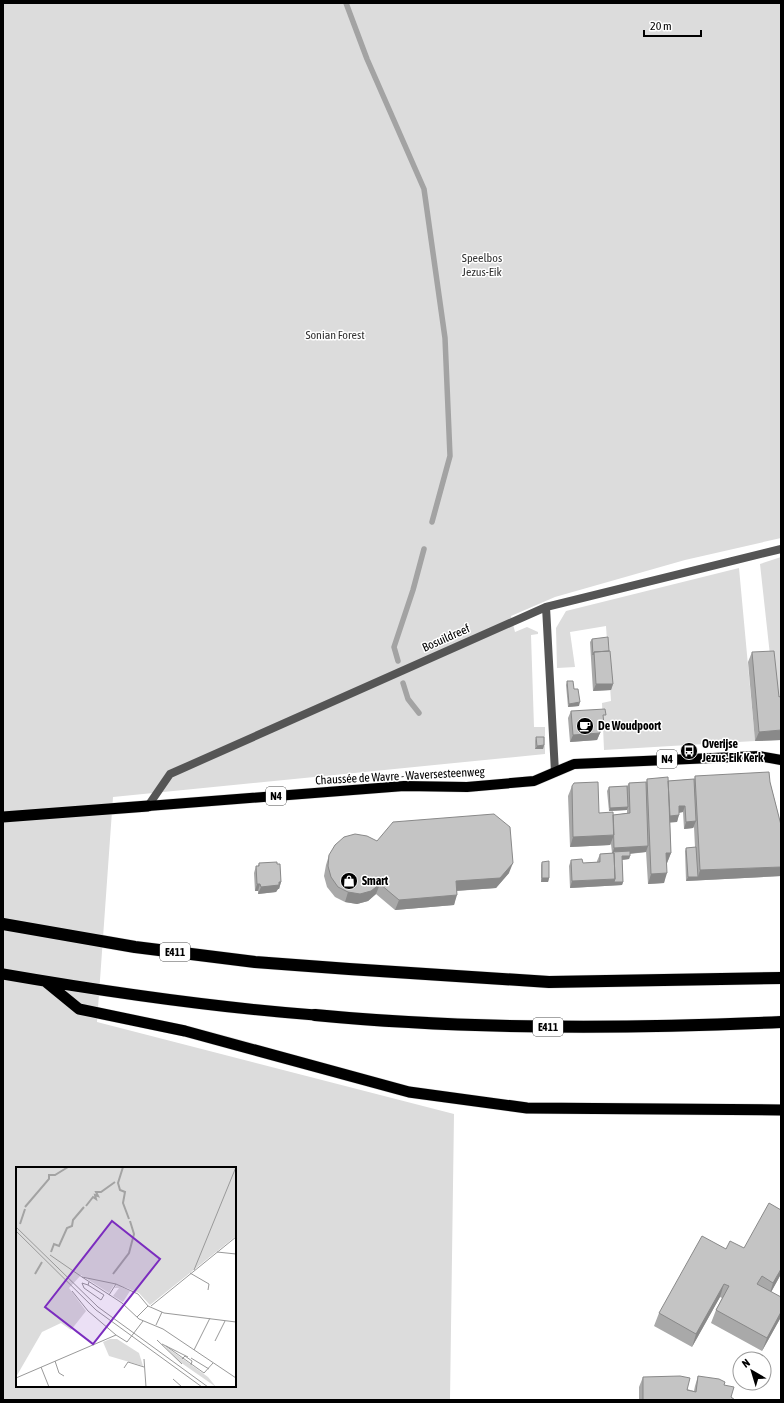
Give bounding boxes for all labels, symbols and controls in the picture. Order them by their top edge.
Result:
scale bar [644,12,701,38]
text: 20 m [650,19,672,33]
park label: Speelbos Jezus-Eik [462,251,503,279]
park label: Sonian Forest [305,328,365,342]
street label: Bosuildreef [420,621,473,655]
cafe icon: De Woudpoort [575,716,595,736]
place label: De Woudpoort [598,719,662,733]
place label: Overijse Jezus-Eik Kerk [701,737,764,765]
bus stop icon: Overijse Jezus-Eik Kerk [679,741,699,761]
road number: N4 [657,750,677,768]
street label: Chaussée de Wavre - Waversesteenweg [315,765,486,787]
road number: N4 [266,787,286,805]
shop icon: Smart [339,871,359,891]
place label: Smart [362,874,389,888]
road number: E411 [160,943,190,961]
road number: E411 [533,1018,563,1036]
inset map [16,1167,236,1387]
north arrow [732,1351,772,1391]
text: N [740,1356,752,1370]

